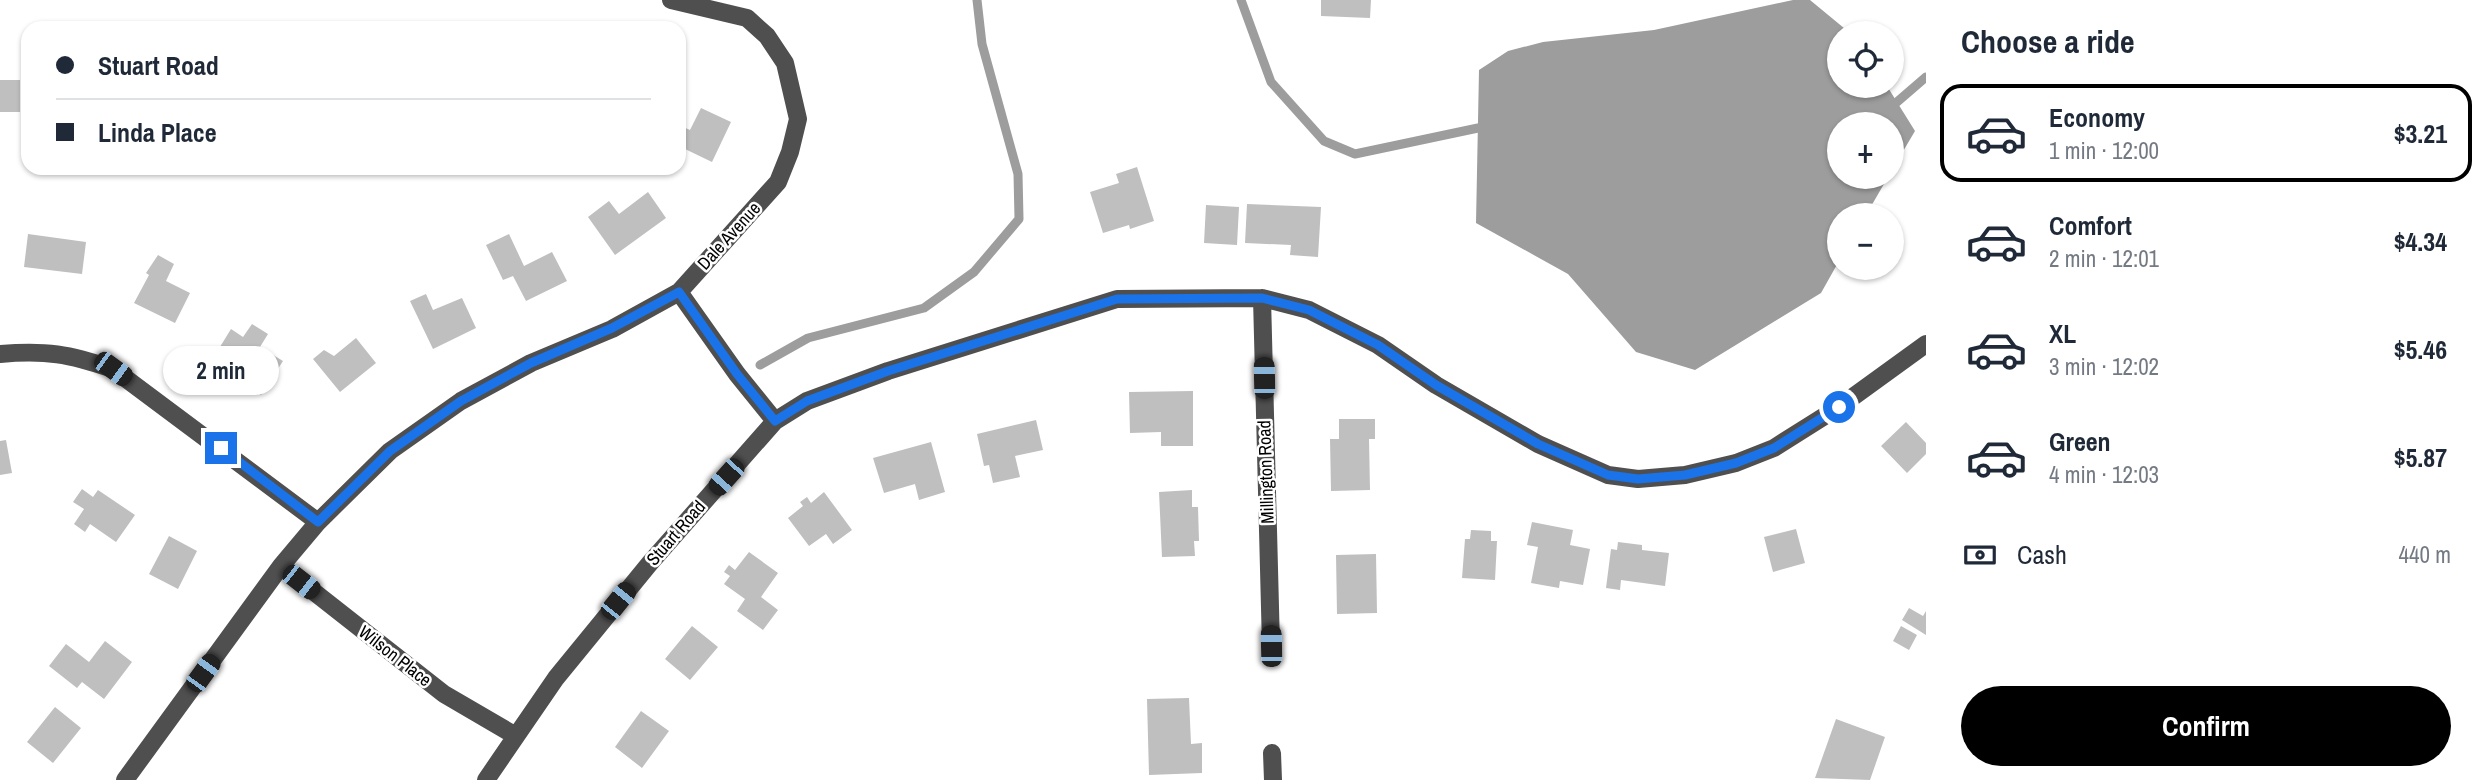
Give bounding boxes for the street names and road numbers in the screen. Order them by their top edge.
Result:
street label: Dale Avenue [691,196,766,275]
street label: Millington Road [1251,420,1280,524]
street label: Stuart Road [640,495,711,571]
street label: Wilson Place [354,619,437,692]

